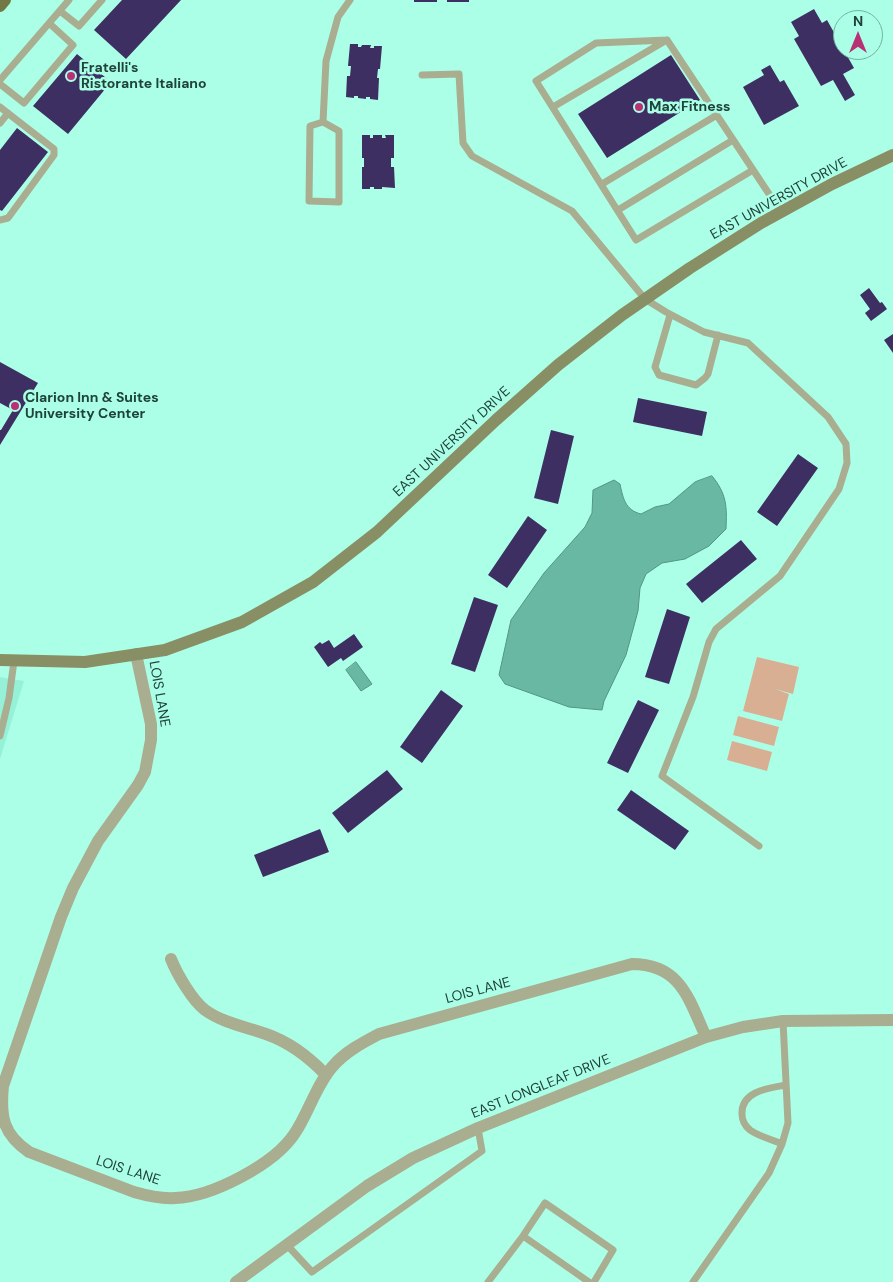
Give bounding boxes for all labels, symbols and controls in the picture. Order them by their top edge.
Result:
north arrow [833,10,883,60]
text: N [853,12,863,30]
place label: Fratelli's Ristorante Italiano [81,60,207,92]
marker: Fratelli's Ristorante Italiano [65,70,77,82]
place label: Max Fitness [649,99,731,115]
marker: Max Fitness [633,101,645,113]
street label: EAST UNIVERSITY DRIVE [708,154,850,244]
street label: EAST UNIVERSITY DRIVE [390,383,514,501]
place label: Clarion Inn & Suites University Center [25,390,159,422]
marker: Clarion Inn & Suites University Center [9,400,21,412]
street label: LOIS LANE [145,660,173,728]
street label: LOIS LANE [444,974,512,1008]
street label: EAST LONGLEAF DRIVE [469,1051,613,1123]
street label: LOIS LANE [94,1153,162,1189]

